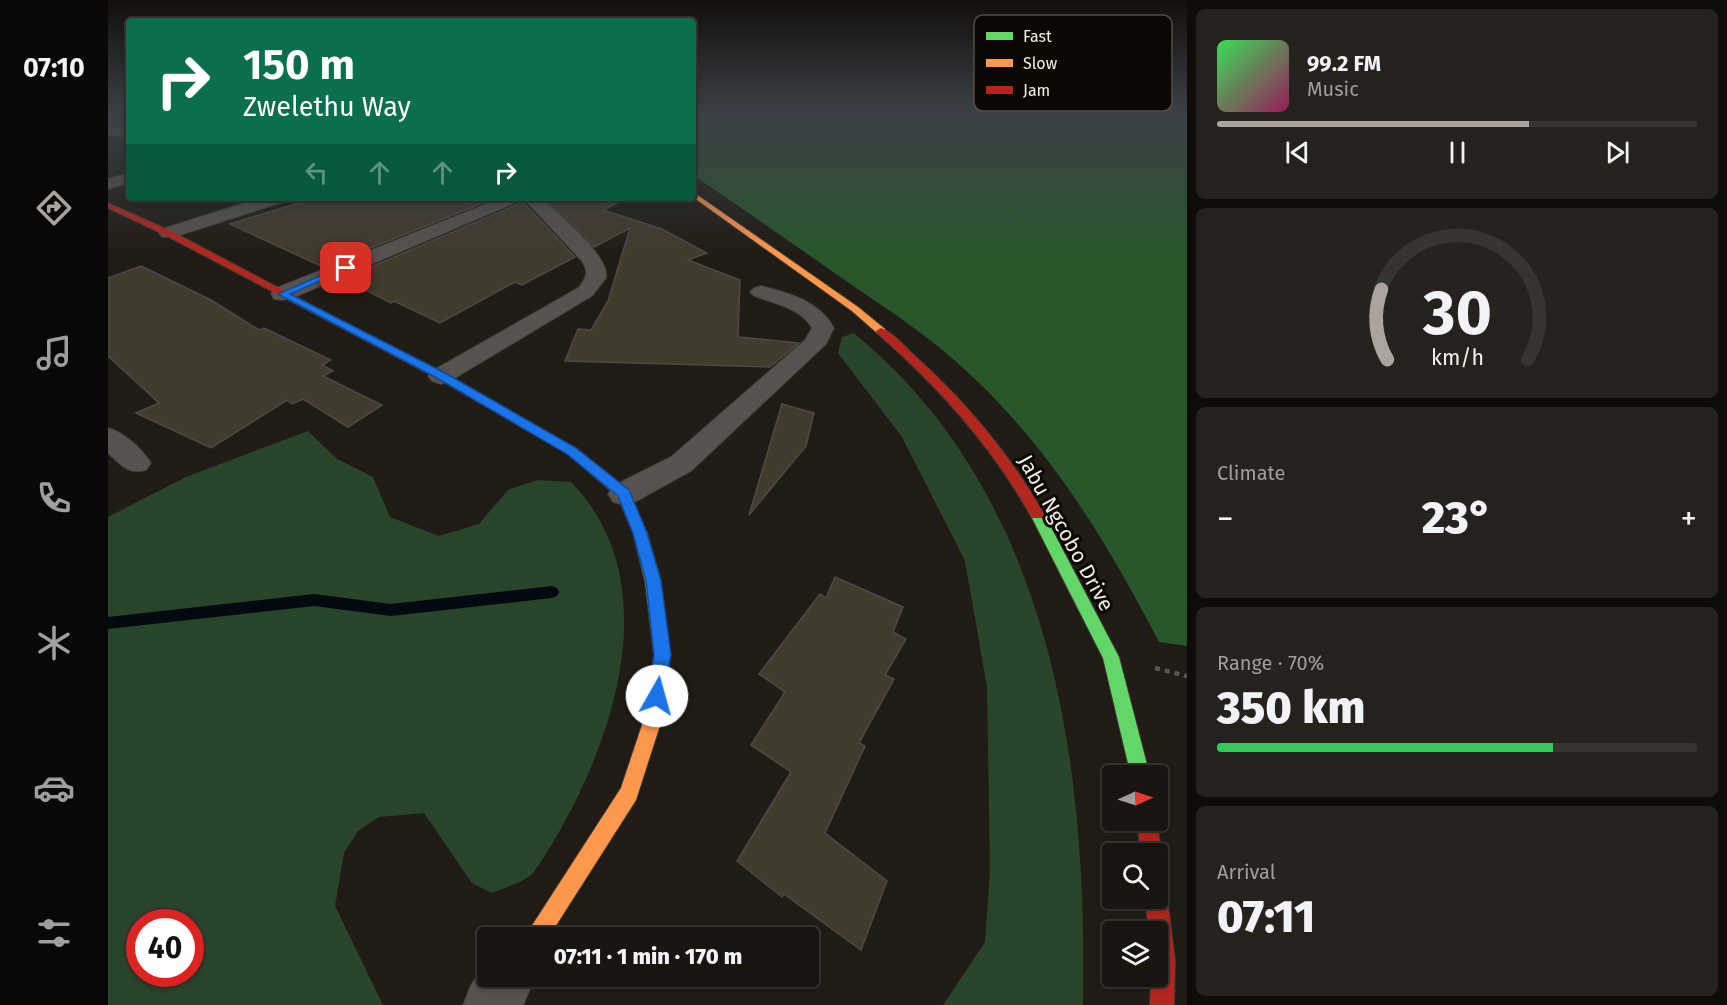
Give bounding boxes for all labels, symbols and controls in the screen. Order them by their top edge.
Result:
legend [974,15,1172,111]
text: Fast [1023,27,1052,46]
text: 150 m [243,40,355,90]
icon: right [144,42,222,120]
text: 99.2 FM [1307,50,1381,77]
text: 07:10 [23,52,85,84]
text: Slow [1023,54,1058,73]
text: Music [1307,77,1359,101]
text: Jam [1023,81,1050,100]
text: Zwelethu Way [243,91,411,123]
icon: previous [1281,136,1314,169]
icon: pause [1441,136,1474,169]
icon: next [1601,136,1634,169]
icon: left [300,156,333,189]
icon: ahead [363,156,396,189]
icon: ahead [426,156,459,189]
icon: right [489,156,522,189]
icon: directions [33,187,75,229]
pin [320,242,371,293]
icon: arrive [329,251,362,284]
text: 30 [1422,276,1491,351]
icon: music [33,332,75,374]
text: km/h [1430,346,1484,372]
street label: Jabu Ngcobo Drive [1012,450,1120,616]
text: Climate [1217,461,1285,485]
icon: phone [33,477,75,519]
text: 23° [1422,491,1492,545]
text: − [1217,499,1234,539]
text: + [1681,499,1697,539]
icon: climate [33,622,75,664]
text: Range · 70% [1217,651,1324,675]
position arrow [625,664,689,728]
text: 350 km [1217,681,1365,735]
north arrow [1102,765,1168,831]
map controls [1102,765,1168,987]
icon: car [33,767,75,809]
button: search [1102,843,1168,909]
text: Arrival [1217,860,1276,884]
text: 07:11 [1217,890,1315,944]
speed limit sign: 40 [126,909,204,987]
icon: filters [33,912,75,954]
button: layers [1102,921,1168,987]
text: 07:11 · 1 min · 170 m [554,943,742,970]

